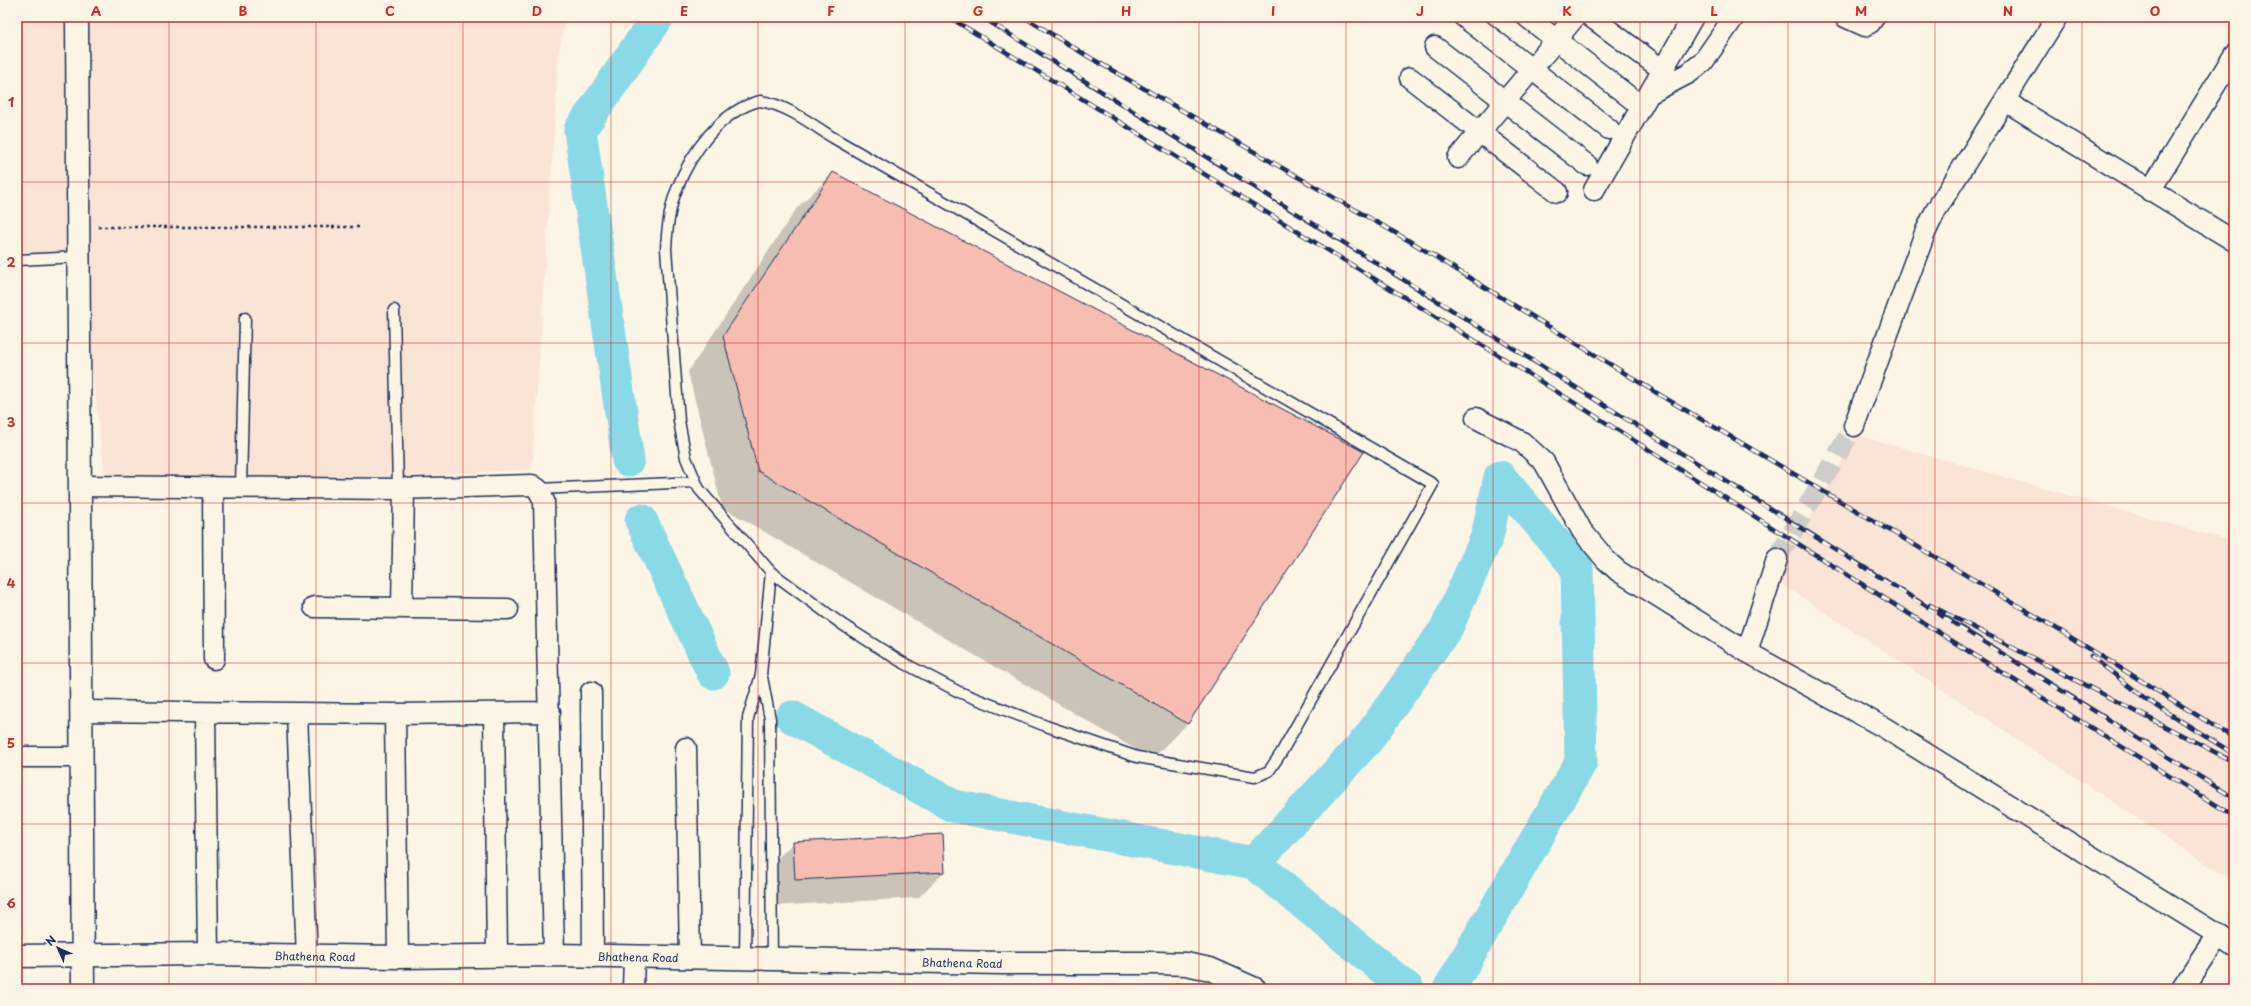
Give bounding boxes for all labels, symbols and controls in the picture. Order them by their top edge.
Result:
text: A [91,1,101,20]
text: B [239,1,248,20]
text: C [385,1,395,20]
text: D [532,1,542,20]
text: E [680,1,688,20]
text: F [827,1,835,20]
text: G [973,1,983,20]
text: H [1121,1,1131,20]
text: I [1271,1,1275,20]
text: J [1416,1,1424,20]
text: K [1562,1,1572,20]
text: L [1710,1,1718,20]
text: M [1855,1,1867,20]
text: N [2003,1,2013,20]
text: O [2150,1,2160,20]
text: 1 [8,92,14,111]
text: 2 [6,252,16,271]
text: 3 [7,412,16,431]
text: 4 [7,573,16,592]
text: 5 [7,733,15,752]
text: 6 [6,893,16,912]
north arrow [38,928,78,968]
text: N [41,931,60,950]
street label: Bhathena Road [274,947,356,965]
street label: Bhathena Road [597,947,679,966]
street label: Bhathena Road [921,953,1003,972]

